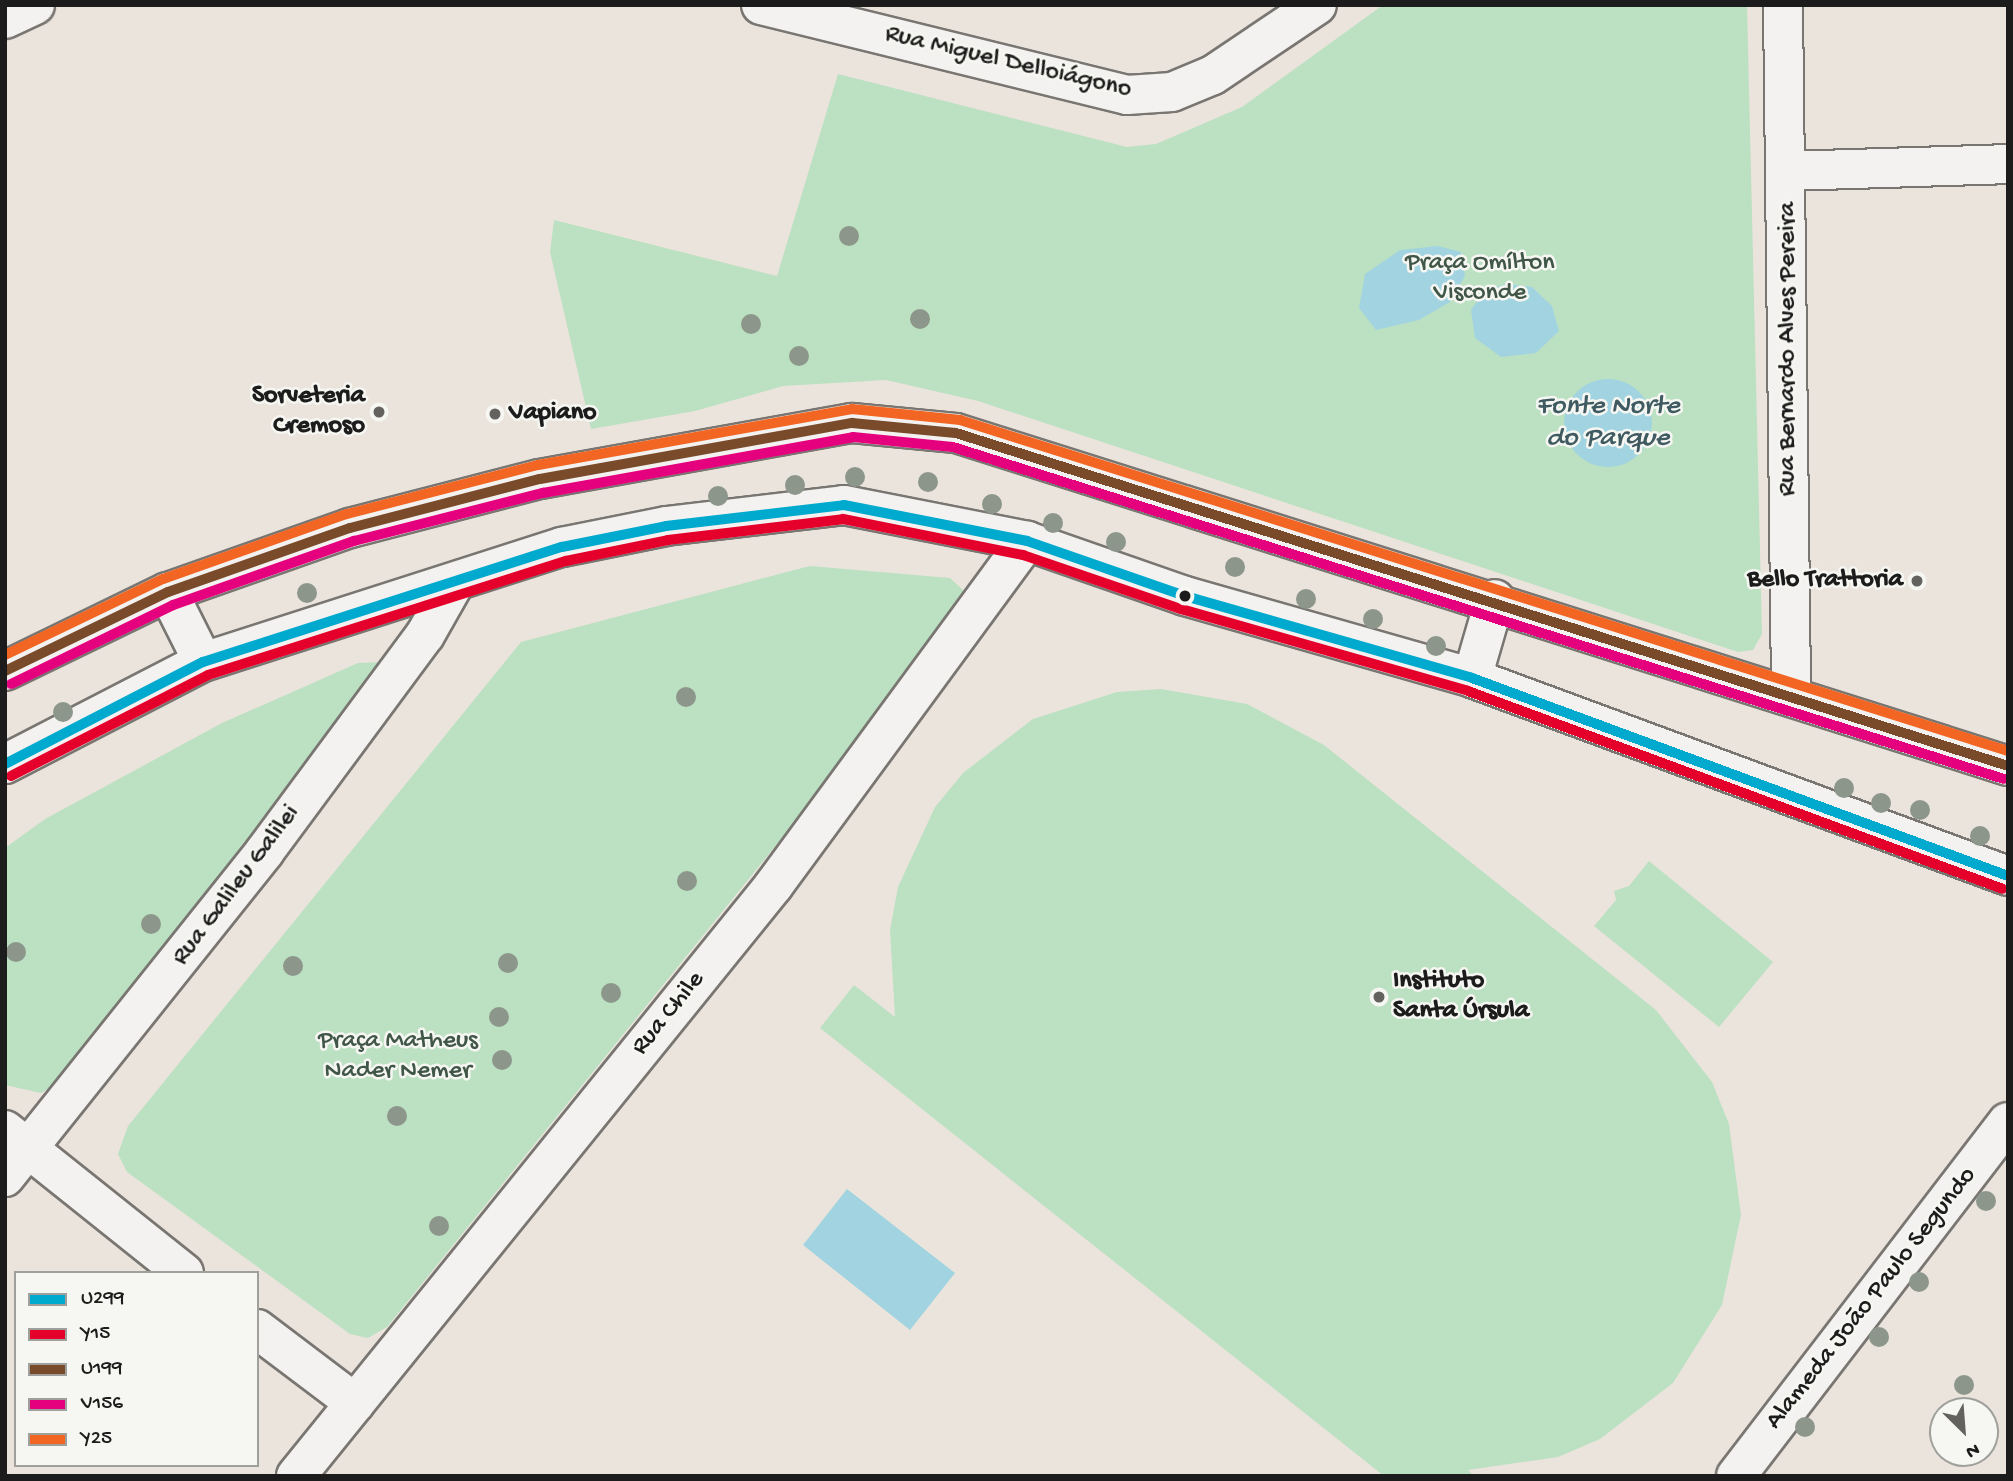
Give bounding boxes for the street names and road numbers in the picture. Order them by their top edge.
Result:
street label: Rua Miguel Delloiágono [882,19,1134,107]
street label: Rua Bernardo Alves Pereira [1773,202,1805,496]
street label: Rua Galileu Galilei [166,800,308,972]
street label: Rua Chile [626,966,712,1062]
street label: Alameda João Paulo Segundo [1760,1162,1984,1436]

